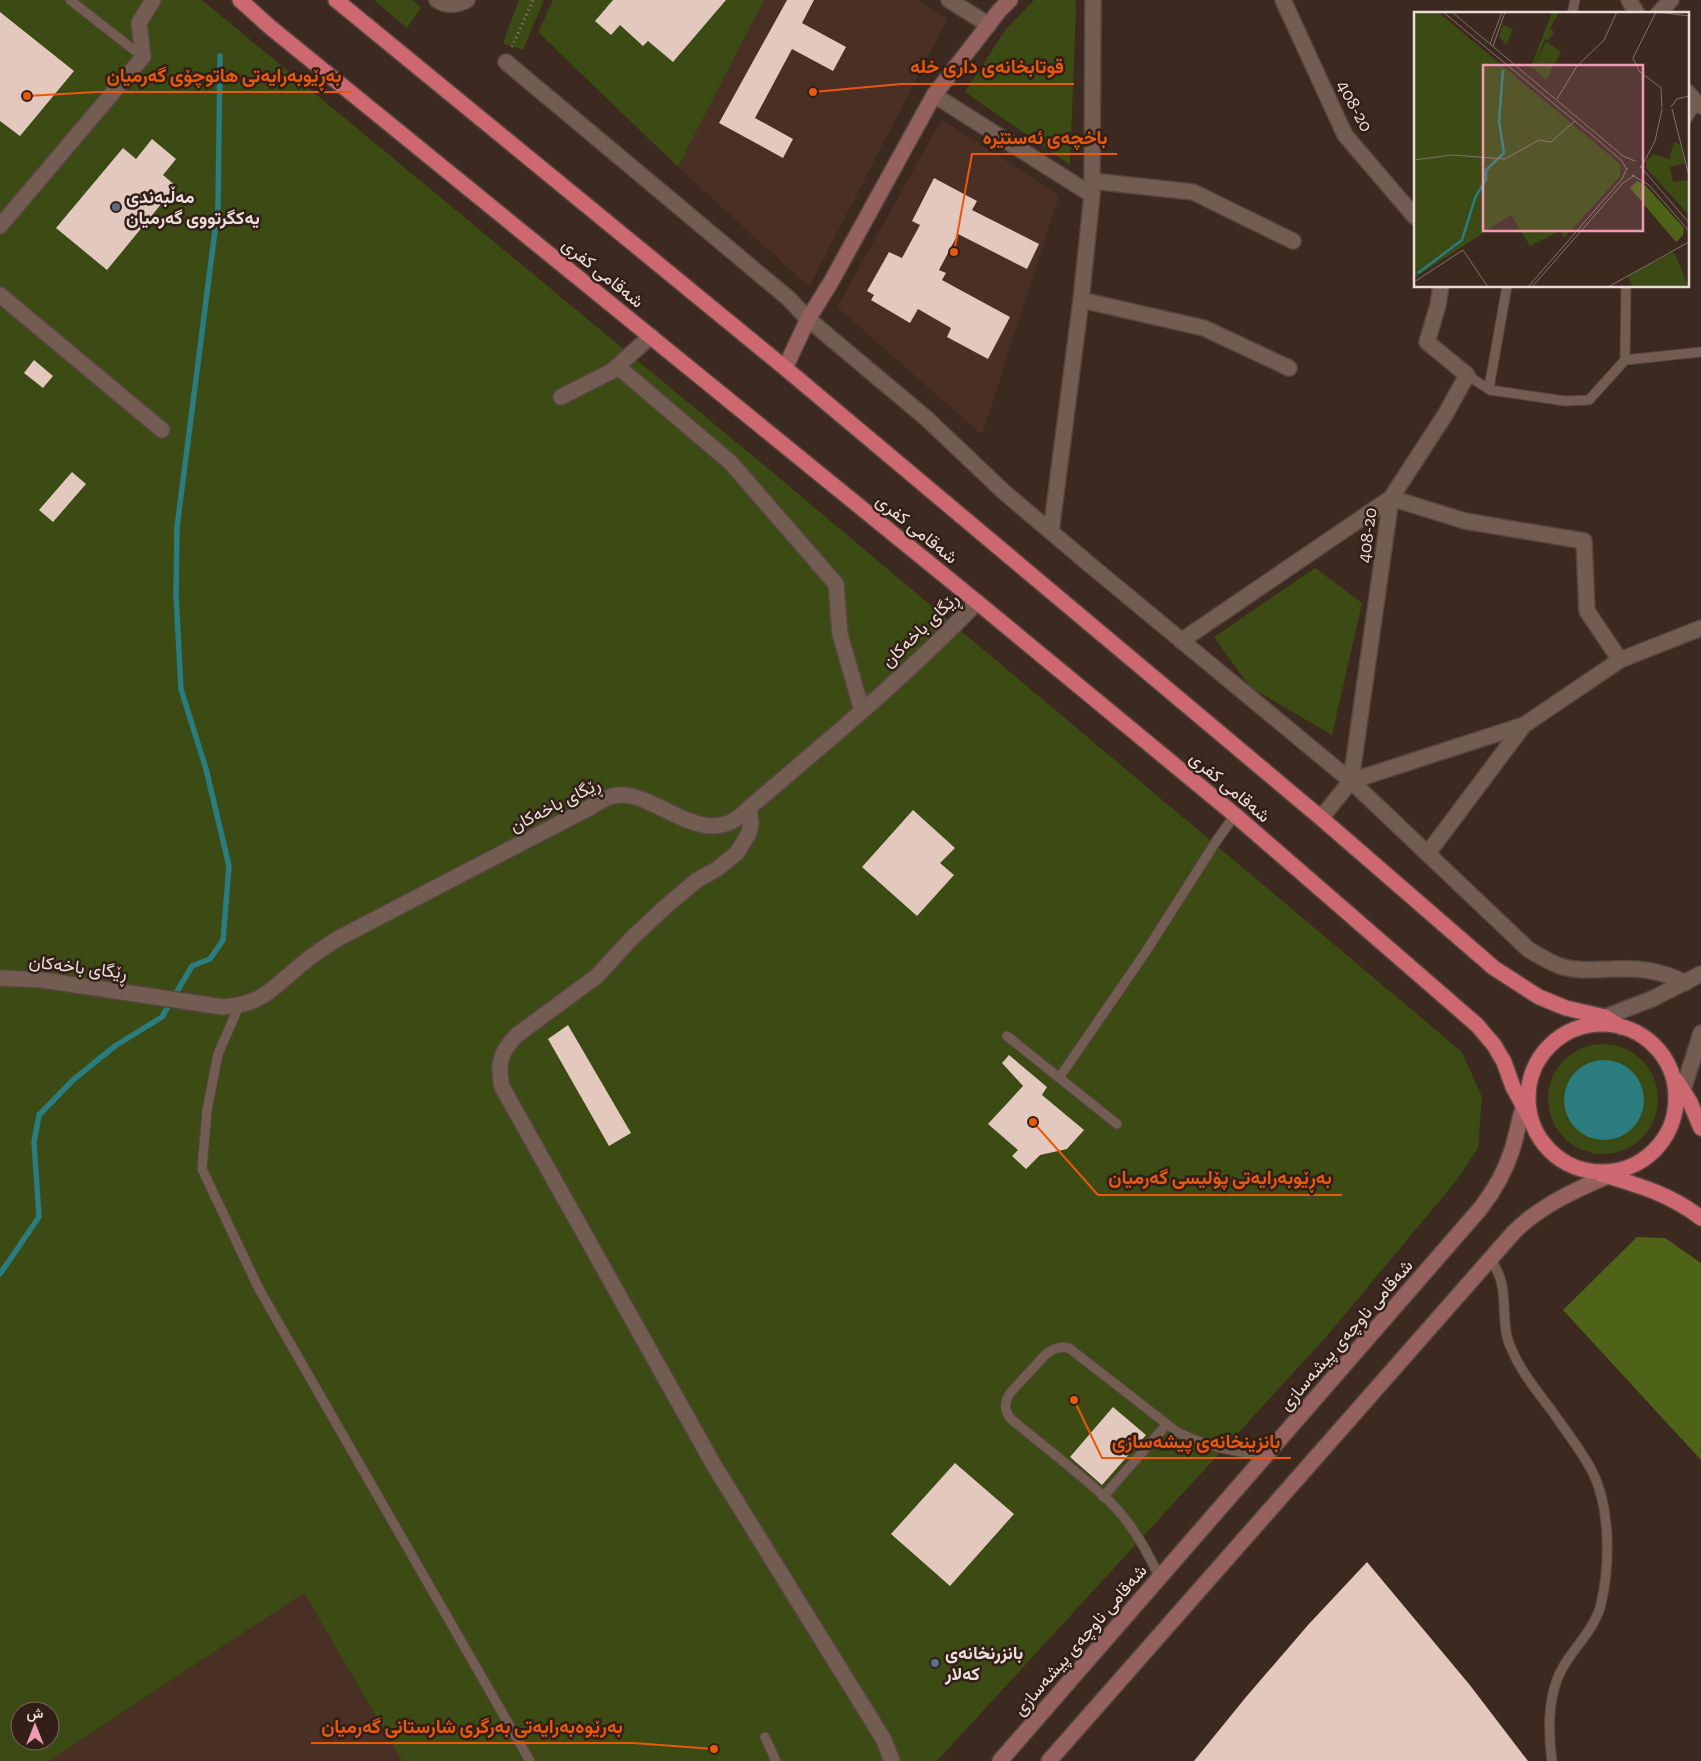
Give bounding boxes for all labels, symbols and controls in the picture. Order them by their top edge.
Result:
inset map [1414,12,1688,288]
callout: قوتابخانەی داری خلە [901,50,1074,84]
text: قوتابخانەی داری خلە [910,55,1064,79]
callout: بەڕێوبەرایەتی هاتوچۆی گەرمیان [97,58,352,92]
text: بەڕێوبەرایەتی هاتوچۆی گەرمیان [107,64,341,91]
street label: 408-20 [1332,76,1378,136]
callout: باخچەی ئەستێرە [972,120,1117,154]
text: باخچەی ئەستێرە [982,126,1108,151]
place label: مەڵبەندی یەکگرتووی گەرمیان [126,186,260,229]
marker: مەڵبەندی یەکگرتووی گەرمیان [110,201,122,213]
street label: شەقامی کفری [558,233,648,313]
street label: شەقامی کفری [872,489,962,569]
street label: 408-20 [1352,506,1382,564]
street label: ڕێگای باخەکان [877,588,965,674]
street label: شەقامی کفری [1185,747,1275,827]
street label: ڕێگای باخەکان [506,773,605,840]
street label: ڕێگای باخەکان [27,950,128,987]
callout: بەڕێوبەرایەتی پۆلیسی گەرمیان [1098,1161,1342,1195]
text: بەڕێوبەرایەتی پۆلیسی گەرمیان [1108,1166,1332,1193]
street label: شەقامی ناوچەی پیشەسازی [1274,1255,1418,1416]
callout: بانزینخانەی پیشەسازی [1102,1424,1291,1458]
text: بانزینخانەی پیشەسازی [1112,1430,1280,1455]
street label: شەقامی ناوچەی پیشەسازی [1008,1560,1152,1721]
place label: بانزرنخانەی کەلار [944,1642,1023,1685]
marker: بانزرنخانەی کەلار [929,1657,941,1669]
north arrow [10,1701,60,1751]
text: ش [27,1705,44,1722]
callout: بەرێوەبەرایەتی بەرگری شارستانی گەرمیان [311,1709,633,1743]
text: بەرێوەبەرایەتی بەرگری شارستانی گەرمیان [321,1715,623,1739]

